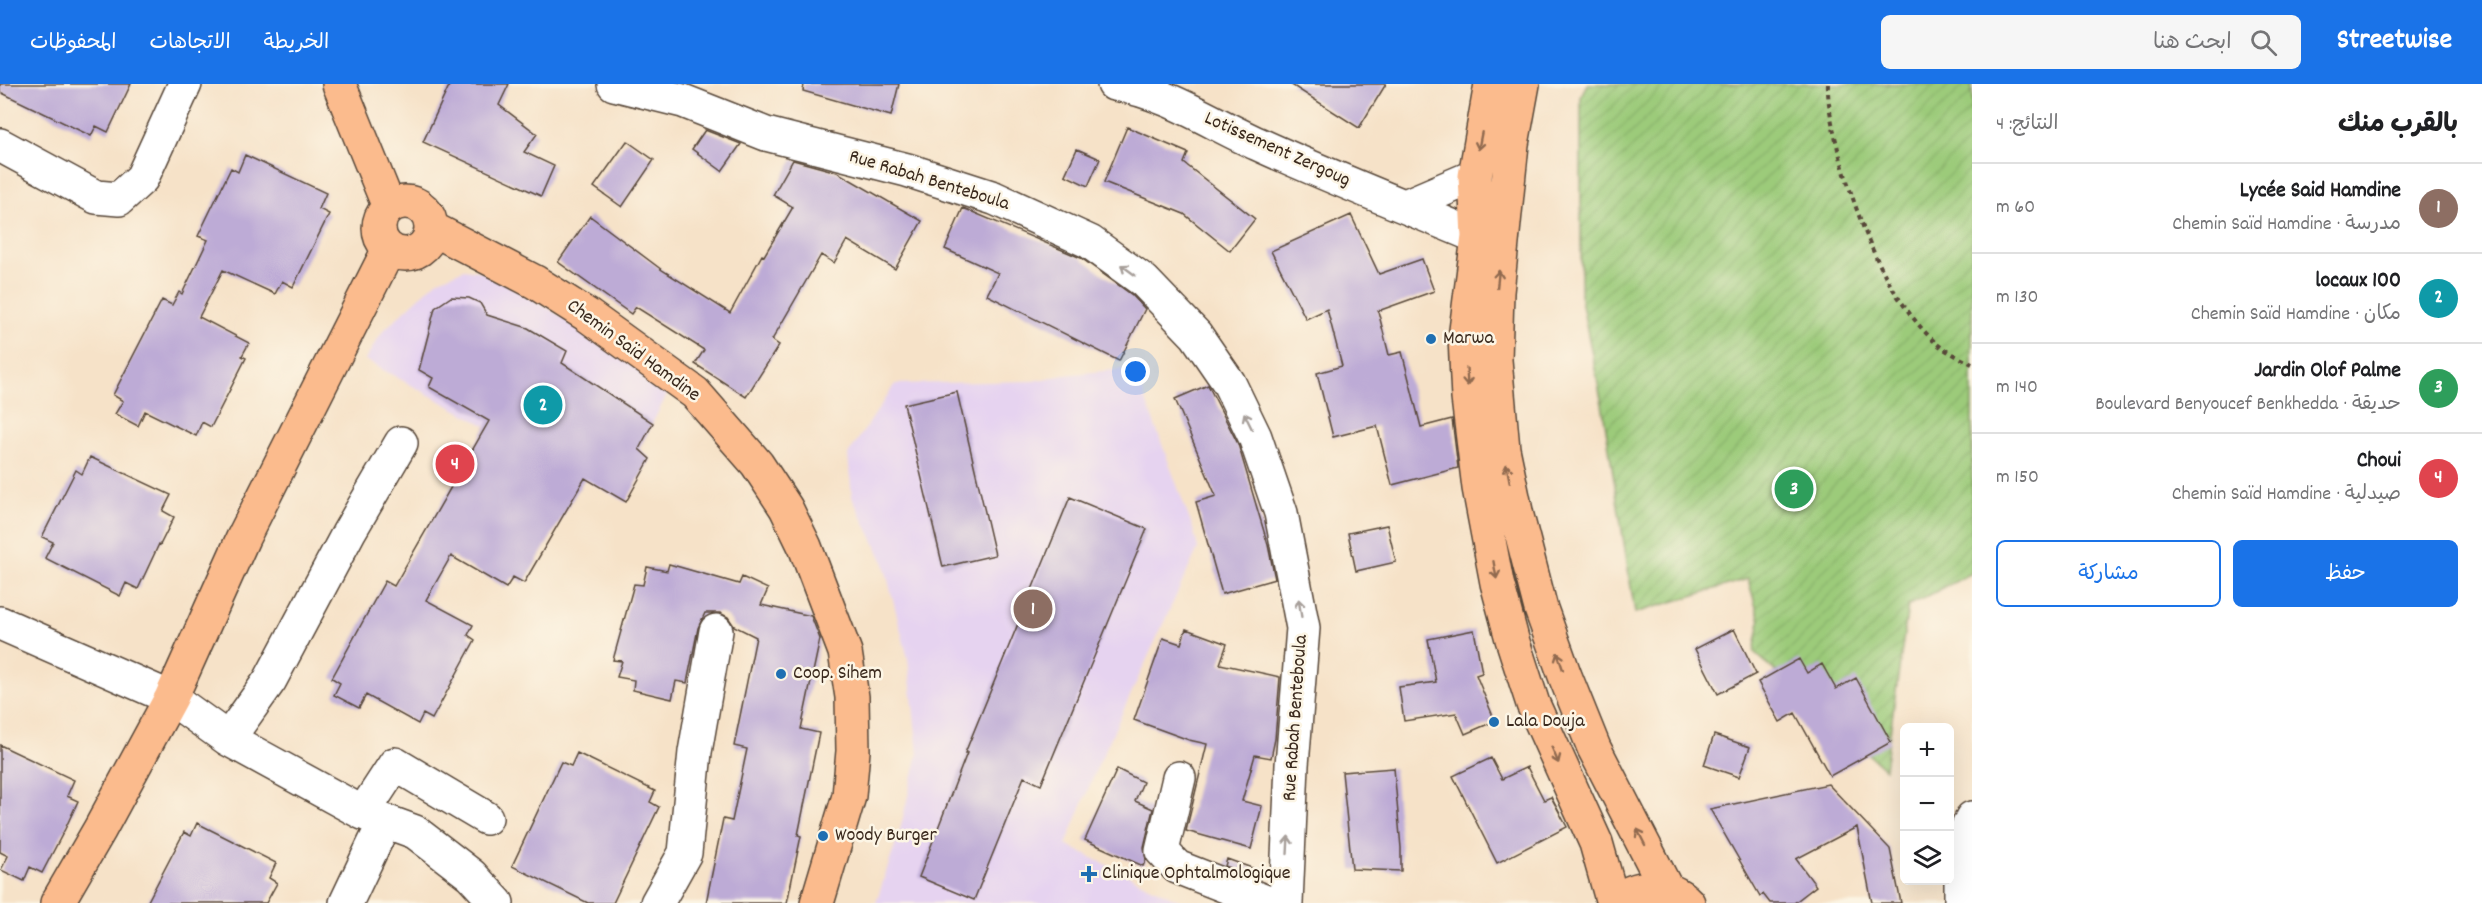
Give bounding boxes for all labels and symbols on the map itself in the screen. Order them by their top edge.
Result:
street label: Lotissement Zergoug [1199,105,1355,195]
one-way arrow [1474,131,1485,151]
street label: Rue Rabah Benteboula [845,143,1013,219]
one-way arrow [1121,264,1137,276]
one-way arrow [1493,270,1504,289]
street label: Chemin Saïd Hamdine [560,293,706,409]
place label: Marwa [1443,325,1494,353]
marker: Marwa [1424,332,1438,346]
your location [1121,357,1150,386]
one-way arrow [1462,367,1473,387]
pin: 2 [524,382,562,428]
one-way arrow [1241,413,1253,431]
pin: 4 [436,442,474,487]
one-way arrow [1502,464,1513,483]
pin: 3 [1774,466,1814,512]
one-way arrow [1490,560,1501,579]
pin: 1 [1014,586,1052,632]
one-way arrow [1294,599,1305,619]
street label: Rue Rabah Benteboula [1276,633,1316,802]
one-way arrow [1553,652,1564,671]
place label: Coop. Sihem [793,660,882,688]
marker: Coop. Sihem [774,667,788,681]
place label: Lala Douja [1506,708,1585,736]
marker: Lala Douja [1487,715,1501,729]
one-way arrow [1550,745,1561,764]
place label: Woody Burger [835,822,937,850]
marker: Woody Burger [816,829,830,843]
one-way arrow [1635,829,1647,847]
one-way arrow [1282,835,1293,855]
place label: Clinique Ophtalmologique [1102,860,1291,888]
marker: Clinique Ophtalmologique [1080,865,1098,883]

